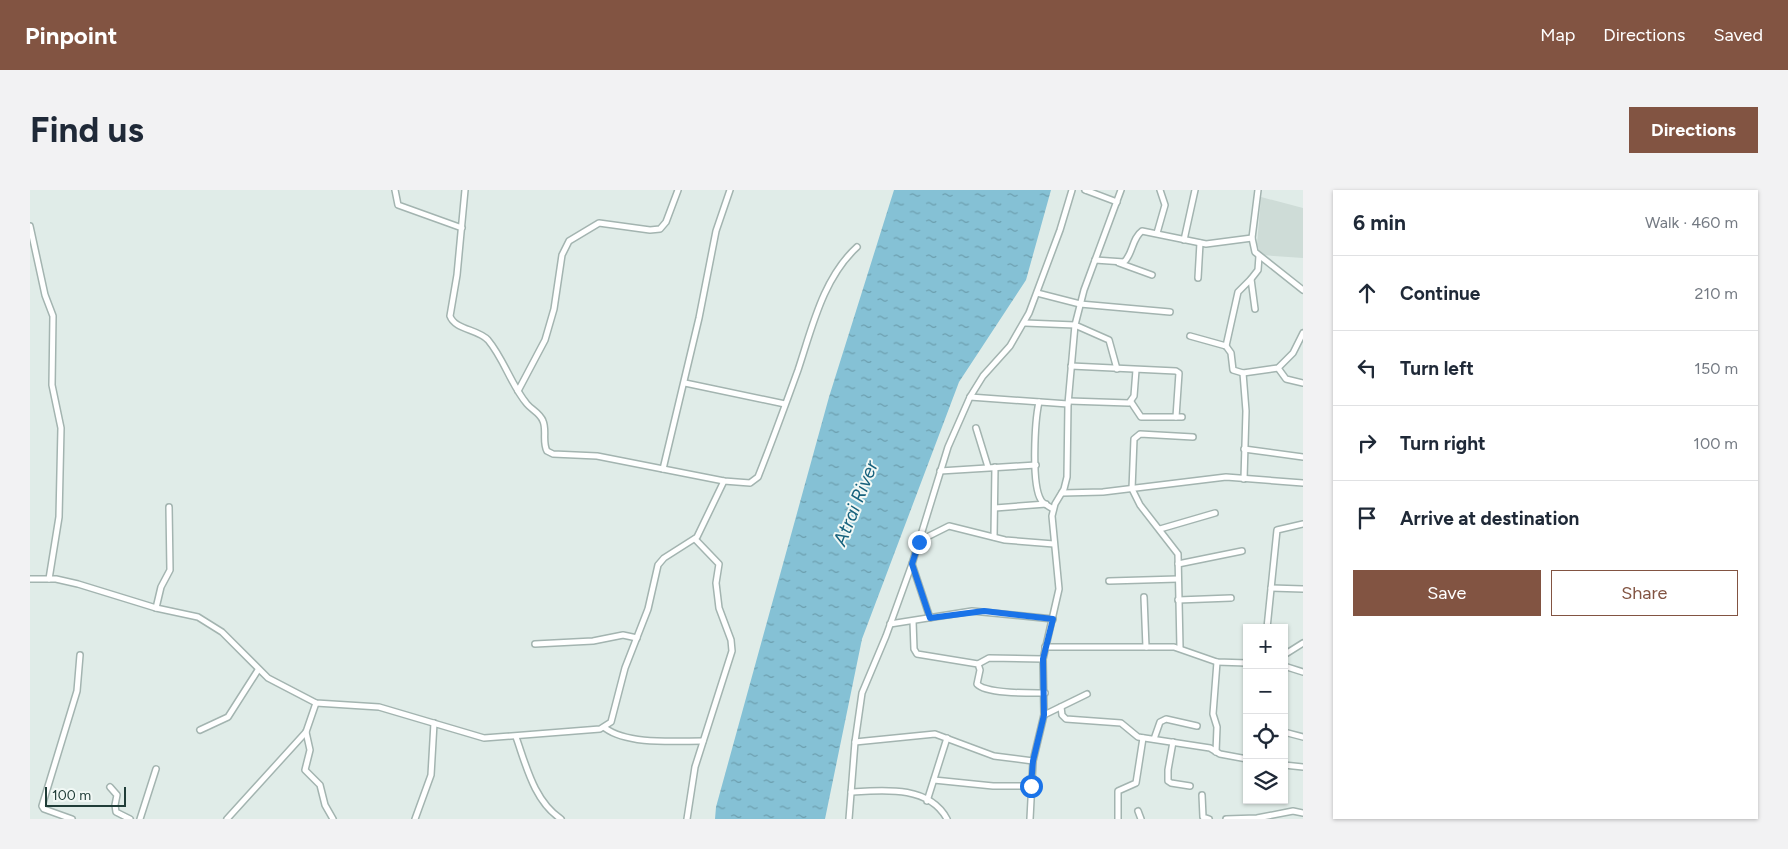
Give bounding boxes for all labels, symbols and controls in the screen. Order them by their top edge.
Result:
text: Pinpoint [25,21,117,50]
text: Map [1540,24,1575,46]
text: Directions [1603,24,1685,46]
text: Saved [1713,24,1763,46]
button: Directions [1629,107,1758,153]
text: Find us [30,109,144,151]
text: 6 min [1353,210,1406,235]
text: Walk · 460 m [1645,213,1738,232]
icon: ahead [1353,279,1381,307]
text: Continue [1400,282,1480,305]
text: 210 m [1695,284,1738,303]
icon: left [1353,354,1381,382]
text: Turn left [1400,357,1474,380]
text: 150 m [1694,359,1738,378]
icon: right [1353,429,1381,457]
text: Turn right [1400,432,1486,455]
text: 100 m [1693,434,1738,453]
water label: Atrai River [828,457,883,550]
icon: arrive [1353,504,1381,532]
text: Arrive at destination [1400,507,1579,530]
route end [908,531,931,554]
button: Save [1353,570,1541,616]
button: Share [1551,570,1738,616]
map controls [1243,624,1288,804]
button: + [1243,624,1288,669]
button: − [1243,669,1288,714]
button: locate [1243,714,1288,759]
button: layers [1243,759,1288,804]
route start [1020,775,1043,798]
scale bar [45,784,126,807]
text: 100 m [52,787,91,804]

